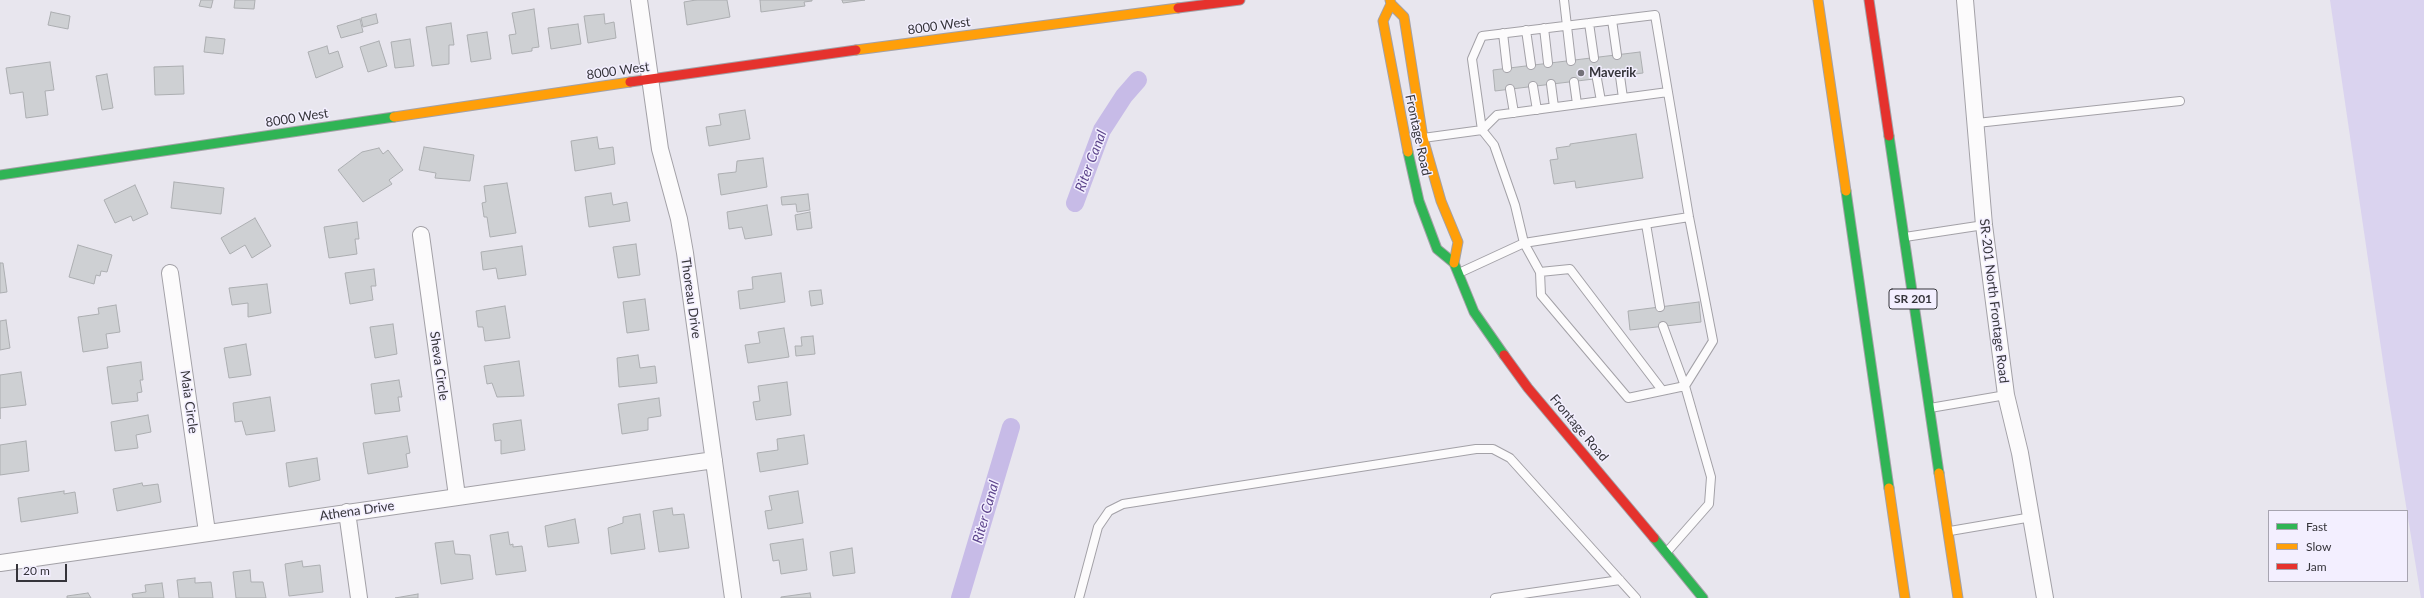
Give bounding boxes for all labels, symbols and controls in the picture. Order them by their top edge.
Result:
street label: 8000 West [907,14,971,38]
street label: 8000 West [586,59,650,83]
place label: Maverik [1589,65,1636,81]
marker: Maverik [1576,68,1586,78]
street label: Frontage Road [1402,93,1434,177]
street label: 8000 West [264,105,330,131]
water label: Riter Canal [1072,128,1110,194]
street label: SR-201 North Frontage Road [1976,218,2012,384]
street label: Thoreau Drive [678,257,704,339]
road number: SR 201 [1889,289,1937,309]
street label: Sheva Circle [426,330,452,402]
street label: Maia Circle [177,369,201,435]
street label: Frontage Road [1546,391,1612,465]
water label: Riter Canal [969,479,1003,545]
street label: Athena Drive [319,498,395,524]
legend [2268,510,2408,582]
text: Fast [2306,519,2327,534]
text: Slow [2306,539,2331,554]
scale bar [18,556,69,582]
text: Jam [2306,559,2327,574]
text: 20 m [23,563,50,578]

